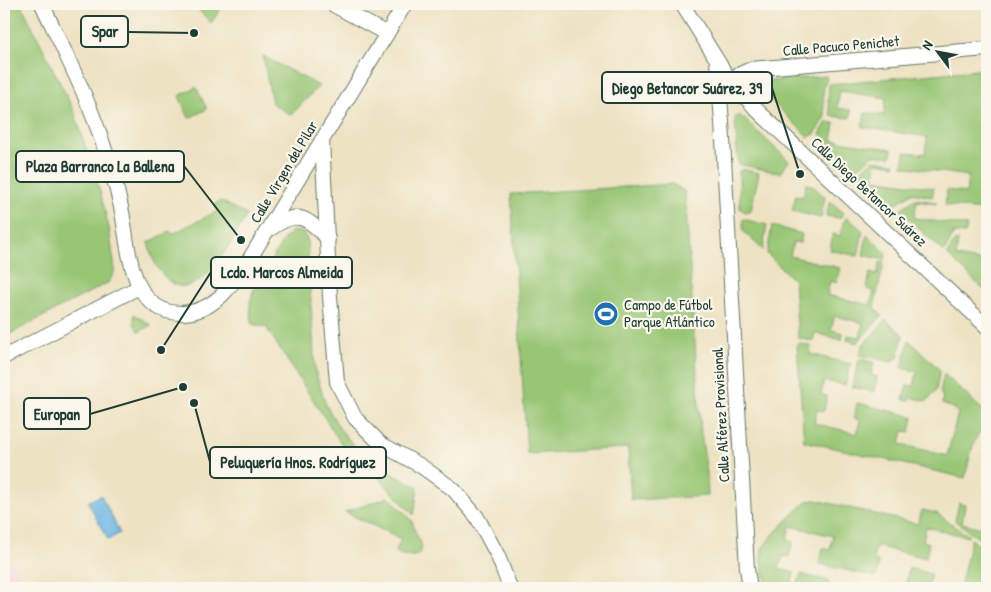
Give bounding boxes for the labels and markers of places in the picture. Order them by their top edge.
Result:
callout: Spar [81,16,128,47]
callout: Diego Betancor Suárez, 39 [602,72,772,103]
callout: Plaza Barranco La Ballena [16,151,184,182]
callout: Lcdo. Marcos Almeida [211,257,352,288]
place label: Campo de Fútbol Parque Atlántico [624,294,715,332]
sports icon: Campo de Fútbol Parque Atlántico [593,301,619,327]
callout: Europan [24,398,90,429]
callout: Peluquería Hnos. Rodríguez [210,447,386,478]

